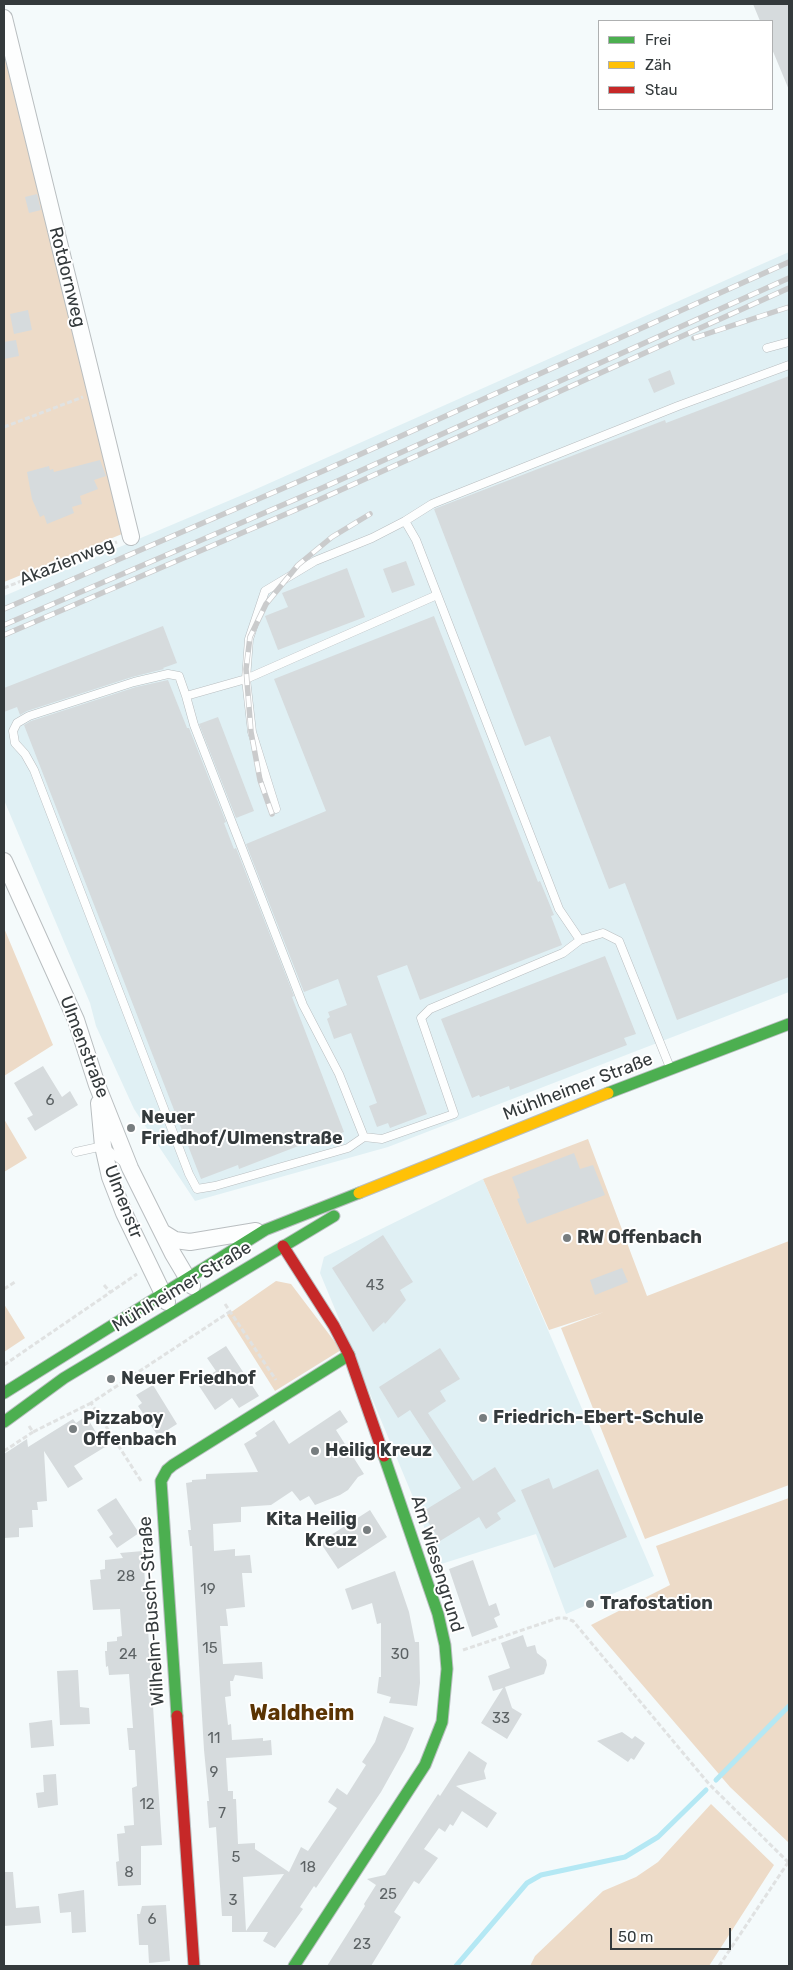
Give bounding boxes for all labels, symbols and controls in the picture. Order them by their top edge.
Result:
legend [598,20,773,110]
text: Frei [645,31,671,49]
text: Zäh [645,56,671,74]
text: Stau [645,81,678,99]
street label: Rotdornweg [44,225,90,329]
street label: Akazienweg [16,533,118,591]
street label: Ulmenstraße [55,993,113,1101]
street label: Mühlheimer Straße [500,1048,656,1126]
house number: 6 [45,1092,55,1110]
place label: Neuer Friedhof/Ulmenstraße [141,1107,343,1150]
marker: Neuer Friedhof/Ulmenstraße [125,1122,137,1134]
street label: Ulmenstr [99,1162,147,1242]
place label: RW Offenbach [577,1227,702,1249]
marker: RW Offenbach [561,1232,573,1244]
street label: Mühlheimer Straße [108,1237,256,1337]
house number: 43 [366,1277,384,1295]
place label: Neuer Friedhof [121,1368,256,1390]
marker: Neuer Friedhof [105,1373,117,1385]
place label: Friedrich-Ebert-Schule [493,1407,704,1429]
place label: Pizzaboy Offenbach [83,1408,177,1450]
marker: Friedrich-Ebert-Schule [477,1412,489,1424]
marker: Pizzaboy Offenbach [67,1423,79,1435]
place label: Heilig Kreuz [325,1440,432,1462]
marker: Heilig Kreuz [309,1445,321,1457]
street label: Am Wiesengrund [406,1493,468,1635]
place label: Kita Heilig Kreuz [266,1509,357,1552]
street label: Wilhelm-Busch-Straße [135,1515,169,1707]
marker: Kita Heilig Kreuz [361,1524,373,1536]
house number: 28 [117,1568,135,1586]
house number: 19 [200,1581,216,1599]
place label: Trafostation [600,1593,713,1615]
marker: Trafostation [584,1598,596,1610]
house number: 15 [202,1640,218,1658]
house number: 24 [119,1646,137,1664]
house number: 30 [391,1646,409,1664]
district label: Waldheim [250,1701,354,1727]
house number: 33 [492,1710,510,1728]
house number: 11 [208,1730,220,1748]
house number: 9 [210,1764,218,1782]
house number: 12 [139,1796,155,1814]
house number: 7 [218,1805,226,1823]
house number: 5 [232,1849,240,1867]
house number: 18 [300,1859,316,1877]
house number: 8 [124,1864,134,1882]
house number: 25 [379,1886,397,1904]
house number: 3 [228,1892,238,1910]
house number: 6 [147,1911,157,1929]
scale bar [613,1918,734,1950]
text: 50 m [618,1928,653,1946]
house number: 23 [353,1936,371,1954]

